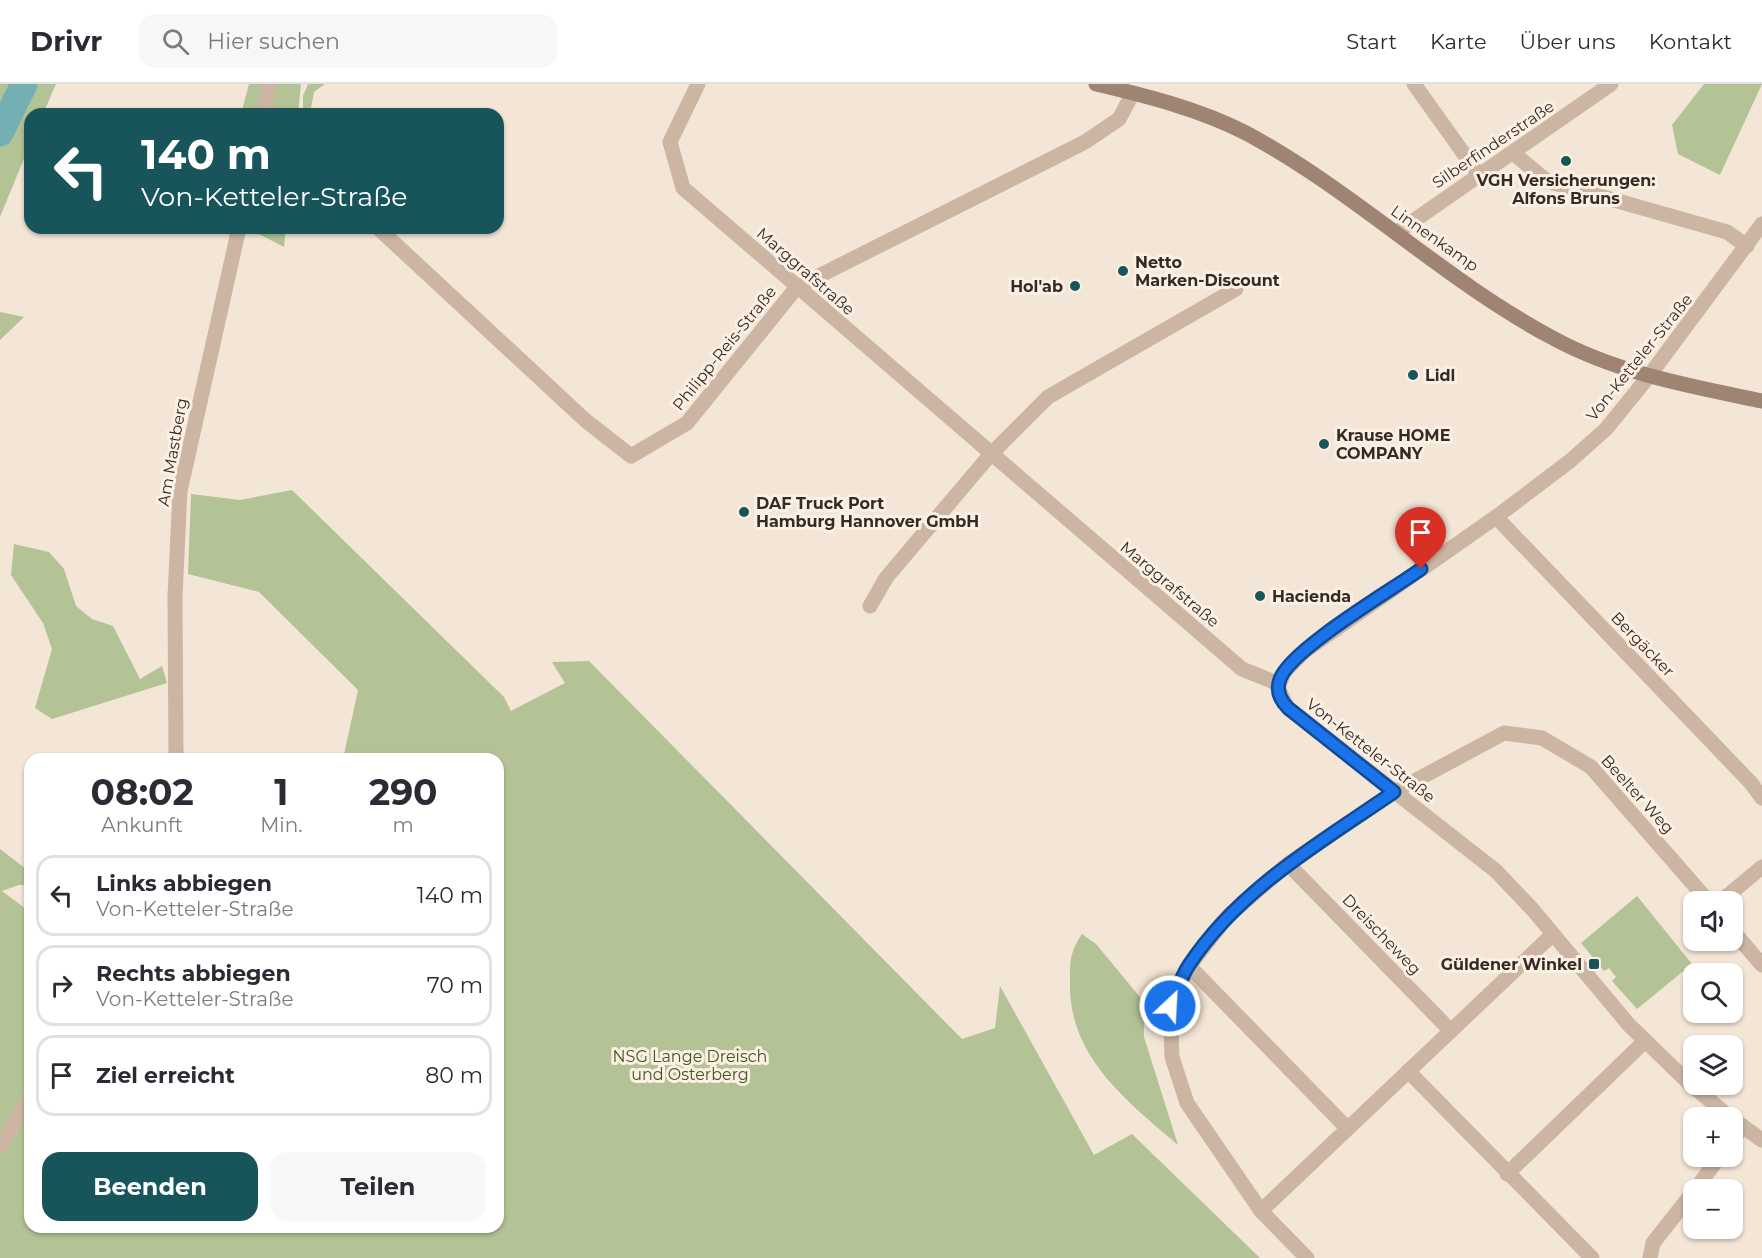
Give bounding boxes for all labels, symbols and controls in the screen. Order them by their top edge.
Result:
search box [138,14,558,68]
text: Drivr [30,24,102,58]
icon: search [159,25,192,58]
text: Hier suchen [207,28,340,55]
text: Start [1346,29,1397,54]
text: Karte [1430,29,1487,54]
text: Über uns [1520,29,1616,54]
text: Kontakt [1649,29,1732,54]
street label: Silberfinderstraße [1429,97,1558,192]
text: 140 m [141,128,271,180]
icon: left [42,132,120,210]
marker: VGH Versicherungen: Alfons Bruns [1559,154,1573,168]
place label: VGH Versicherungen: Alfons Bruns [1476,171,1655,208]
text: Von-Ketteler-Straße [141,180,408,213]
street label: Linnenkamp [1387,201,1482,276]
street label: Marggrafstraße [753,224,858,319]
place label: Netto Marken-Discount [1135,253,1280,290]
marker: Netto Marken-Discount [1116,264,1130,278]
place label: Hol'ab [1010,277,1063,296]
marker: Hol'ab [1068,279,1082,293]
street label: Philipp-Reis-Straße [668,282,780,414]
street label: Von-Ketteler-Straße [1582,290,1696,425]
place label: Lidl [1425,366,1455,385]
marker: Lidl [1406,368,1420,382]
street label: Am Mastberg [154,397,191,508]
place label: Krause HOME COMPANY [1336,426,1450,463]
marker: Krause HOME COMPANY [1317,437,1331,451]
place label: DAF Truck Port Hamburg Hannover GmbH [756,494,979,531]
marker: DAF Truck Port Hamburg Hannover GmbH [737,505,751,519]
pin [1395,507,1446,569]
icon: arrive [1404,516,1437,549]
street label: Marggrafstraße [1116,537,1223,631]
place label: Hacienda [1272,587,1351,606]
marker: Hacienda [1253,589,1267,603]
street label: Bergäcker [1607,608,1678,681]
street label: Von-Ketteler-Straße [1303,694,1439,807]
street label: Beelter Weg [1597,751,1678,838]
text: 08:02 [90,770,194,814]
text: 1 [274,770,288,814]
text: 290 [369,770,438,814]
text: Ankunft [101,813,183,837]
text: Min. [260,813,302,837]
text: m [393,813,414,837]
text: Links abbiegen [96,870,272,897]
icon: left [45,879,78,912]
text: 140 m [417,882,483,909]
street label: Dreischeweg [1338,890,1425,979]
map controls [1683,891,1743,1239]
button: sound [1683,891,1743,951]
text: Von-Ketteler-Straße [96,897,293,921]
place label: Güldener Winkel [1441,955,1582,974]
marker: Güldener Winkel [1587,957,1601,971]
text: Rechts abbiegen [96,960,291,987]
button: search [1683,963,1743,1023]
icon: right [45,969,78,1002]
text: 70 m [427,972,483,999]
position arrow [1138,974,1202,1038]
text: Von-Ketteler-Straße [96,987,293,1011]
button: layers [1683,1035,1743,1095]
park label: NSG Lange Dreisch und Osterberg [613,1047,767,1084]
icon: arrive [45,1059,78,1092]
text: Ziel erreicht [96,1062,235,1089]
text: 80 m [425,1062,483,1089]
button: + [1683,1107,1743,1167]
button: Beenden [42,1152,258,1221]
button: Teilen [270,1152,486,1221]
button: − [1683,1179,1743,1239]

